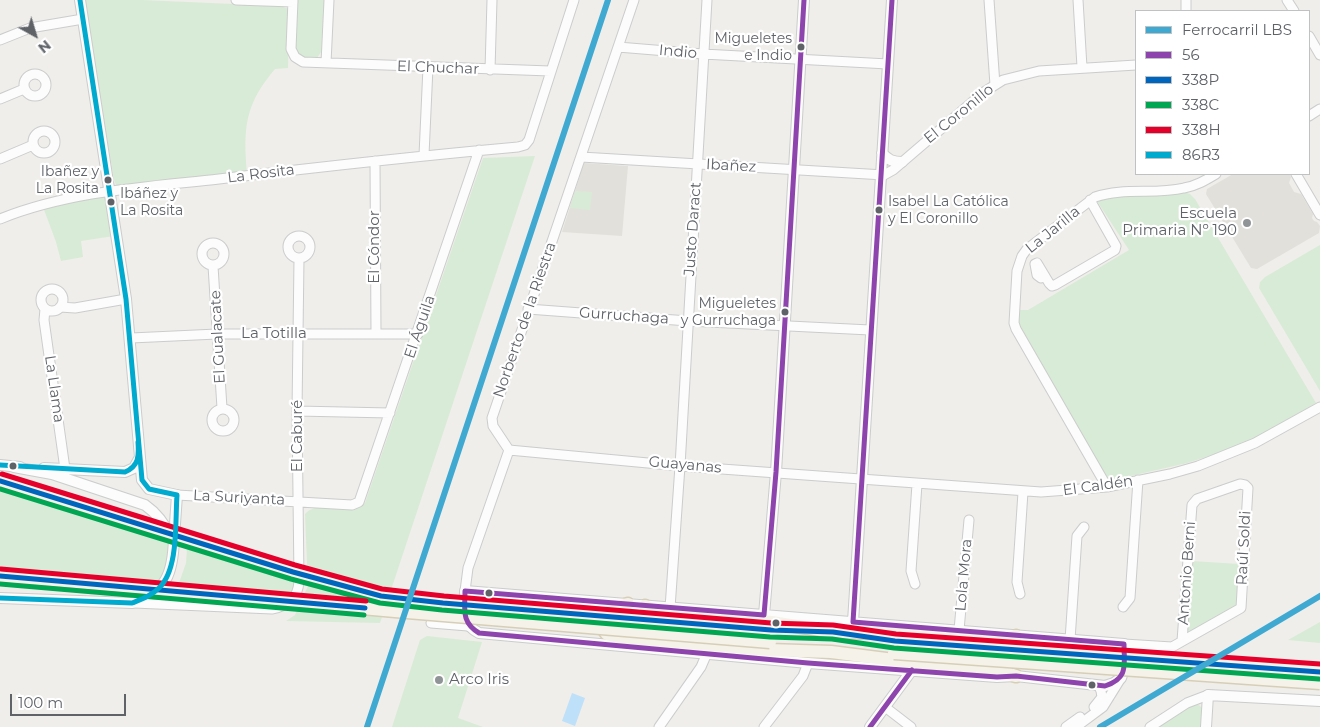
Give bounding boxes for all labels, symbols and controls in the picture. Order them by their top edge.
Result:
north arrow [10,10,60,60]
legend [1135,10,1310,175]
text: Ferrocarril LBS [1182,20,1292,39]
place label: Migueletes e Indio [714,31,792,64]
text: N [34,36,54,57]
street label: Indio [658,41,698,63]
marker: Migueletes e Indio [796,42,806,52]
text: 56 [1182,45,1200,64]
street label: El Chuchar [397,58,479,78]
text: 338P [1182,70,1219,89]
street label: El Coronillo [920,80,998,148]
text: 338C [1182,95,1219,114]
text: 338H [1182,120,1221,139]
text: 86R3 [1182,145,1220,164]
street label: Ibañez [705,156,757,176]
street label: La Rosita [226,161,296,187]
place label: Ibañez y La Rosita [36,164,99,196]
marker: Ibañez y La Rosita [103,175,113,185]
street label: Justo Daract [681,181,705,277]
place label: Ibáñez y La Rosita [120,186,183,218]
place label: Isabel La Católica y El Coronillo [888,194,1009,226]
marker: Ibáñez y La Rosita [106,197,116,207]
street label: La Jarilla [1022,203,1084,257]
marker: Isabel La Católica y El Coronillo [874,205,884,215]
place label: Escuela Primaria Nº 190 [1122,205,1237,240]
street label: El Cóndor [366,210,384,284]
marker: Escuela Primaria Nº 190 [1241,217,1253,229]
street label: Norberto de la Riestra [490,240,560,400]
street label: El Gualacate [207,290,229,384]
street label: El Águila [401,293,439,361]
place label: Migueletes y Gurruchaga [681,296,776,328]
street label: Gurruchaga [578,304,670,328]
marker: Migueletes y Gurruchaga [780,307,790,317]
street label: La Totilla [241,325,307,343]
street label: La Llama [40,354,68,424]
street label: El Caburé [289,400,307,472]
street label: Guayanas [648,453,722,477]
unlabelled marker [8,461,18,471]
street label: El Caldén [1062,472,1134,500]
street label: La Suriyanta [192,487,286,509]
street label: Raúl Soldi [1233,510,1255,586]
street label: Antonio Berni [1174,520,1200,626]
street label: Lola Mora [952,538,976,612]
unlabelled marker [484,588,494,598]
unlabelled marker [771,618,781,628]
place label: Arco Iris [449,671,509,689]
marker: Arco Iris [433,674,445,686]
unlabelled marker [1087,680,1097,690]
scale bar [12,684,129,716]
text: 100 m [18,693,63,712]

